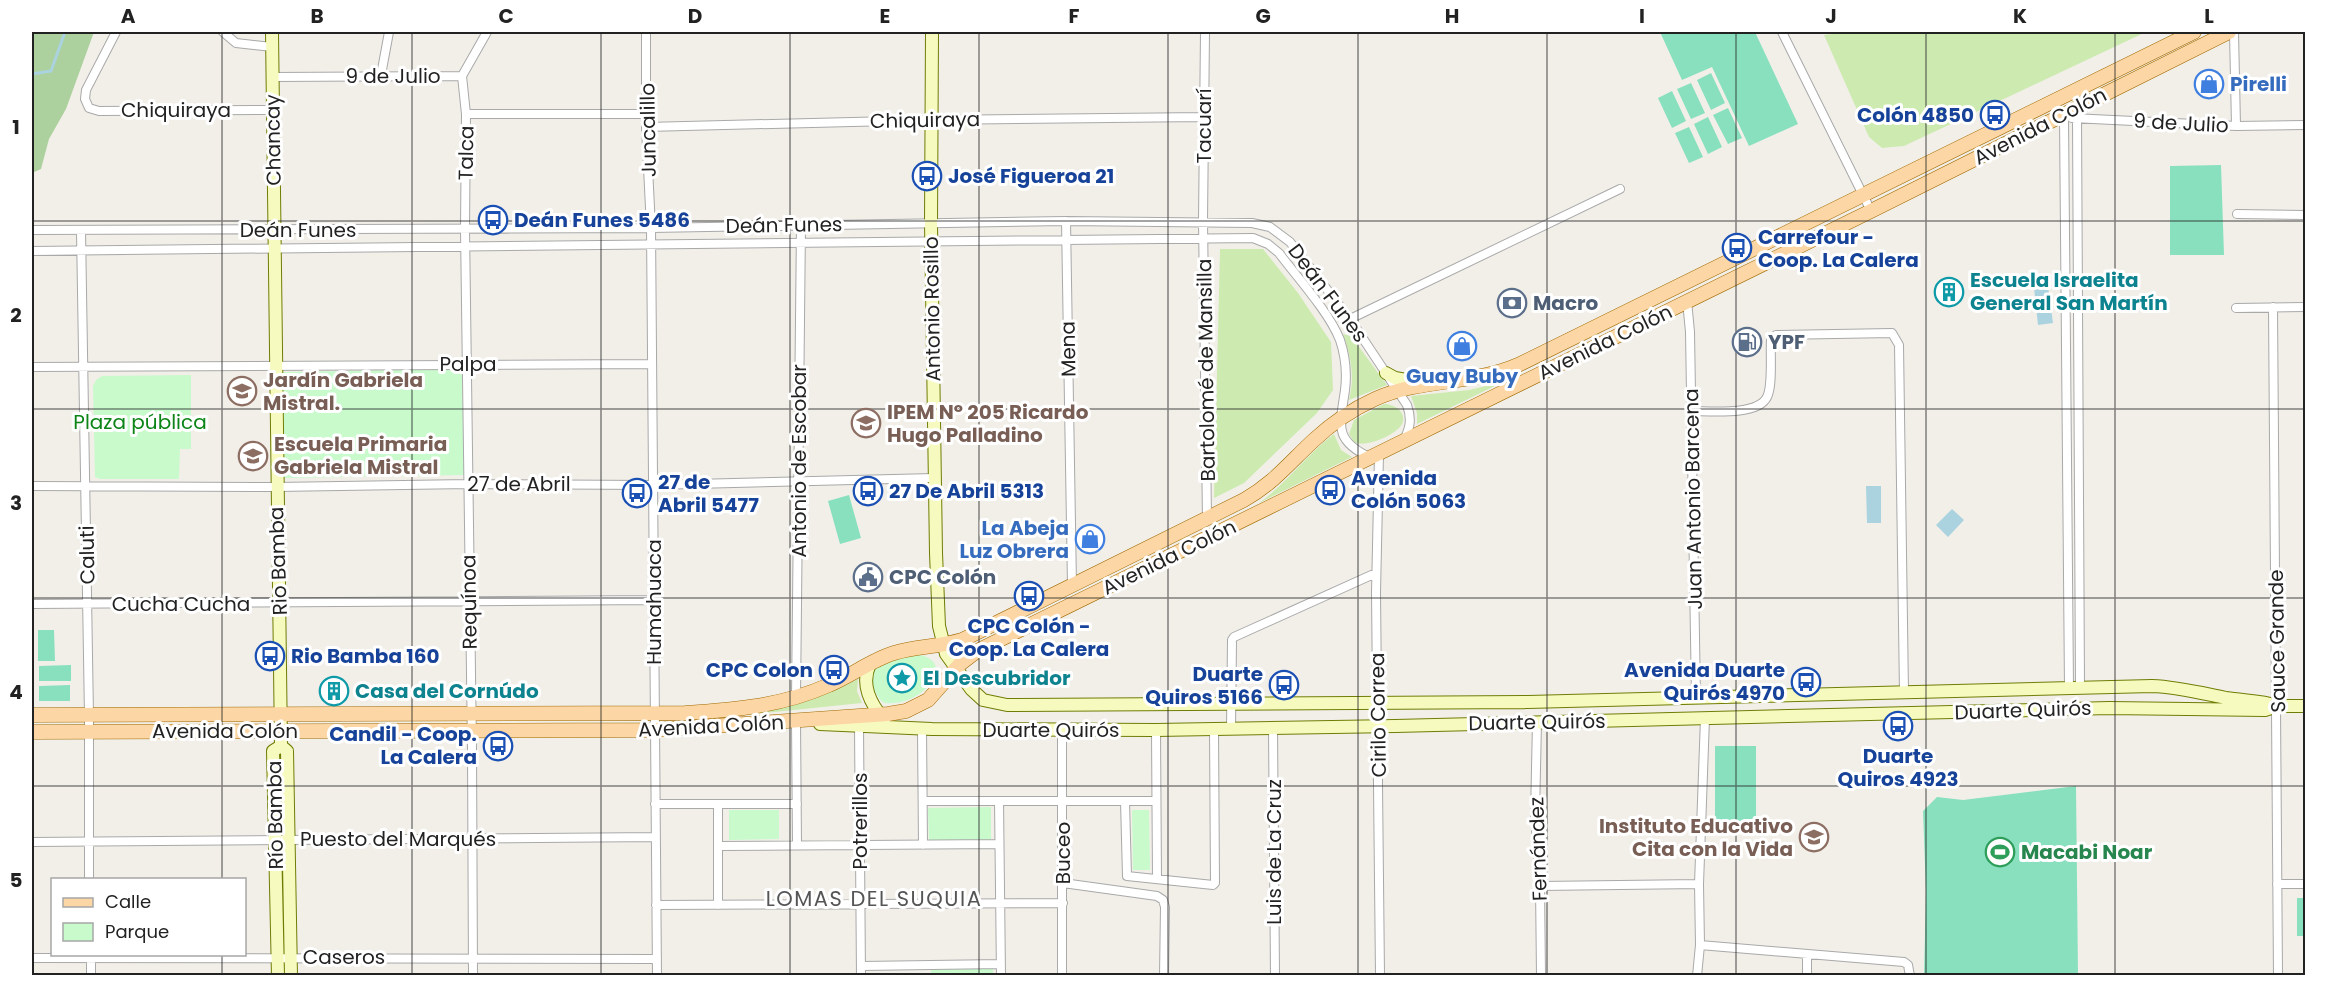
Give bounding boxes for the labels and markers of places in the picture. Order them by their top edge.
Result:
shop icon: Pirelli [2193,68,2225,100]
place label: Pirelli [2230,70,2287,98]
bus stop icon: Colón 4850 [1979,99,2011,131]
place label: Colón 4850 [1857,101,1974,129]
bus stop icon: José Figueroa 21 [911,160,943,192]
place label: José Figueroa 21 [948,162,1114,190]
bus stop icon: Deán Funes 5486 [477,204,509,236]
place label: Deán Funes 5486 [514,206,690,234]
place label: Carrefour - Coop. La Calera [1758,223,1919,274]
bus stop icon: Carrefour - Coop. La Calera [1721,232,1753,264]
place label: Escuela Israelita General San Martín [1970,266,2168,317]
building icon: Escuela Israelita General San Martín [1933,276,1965,308]
bank icon: Macro [1496,287,1528,319]
place label: Macro [1533,289,1599,317]
fuel station icon: YPF [1731,326,1763,358]
place label: YPF [1768,328,1805,356]
shop icon: Guay Buby [1446,330,1478,362]
place label: Guay Buby [1406,362,1518,390]
place label: Jardín Gabriela Mistral. [263,366,423,417]
school or university icon: Jardín Gabriela Mistral. [226,375,258,407]
place label: IPEM Nº 205 Ricardo Hugo Palladino [887,398,1089,449]
school or university icon: IPEM Nº 205 Ricardo Hugo Palladino [850,407,882,439]
place label: Escuela Primaria Gabriela Mistral [274,430,447,481]
school or university icon: Escuela Primaria Gabriela Mistral [237,440,269,472]
place label: Avenida Colón 5063 [1351,464,1466,515]
place label: 27 de Abril 5477 [658,468,759,519]
bus stop icon: Avenida Colón 5063 [1314,474,1346,506]
bus stop icon: 27 De Abril 5313 [852,475,884,507]
bus stop icon: 27 de Abril 5477 [621,477,653,509]
place label: 27 De Abril 5313 [889,477,1044,505]
place label: La Abeja Luz Obrera [960,514,1069,565]
shop icon: La Abeja Luz Obrera [1074,523,1106,555]
public building icon: CPC Colón [852,561,884,593]
place label: CPC Colón [889,563,996,591]
bus stop icon: CPC Colón - Coop. La Calera [1013,580,1045,612]
place label: CPC Colón - Coop. La Calera [949,612,1109,663]
bus stop icon: Rio Bamba 160 [254,640,286,672]
place label: Rio Bamba 160 [291,642,440,670]
bus stop icon: CPC Colon [818,654,850,686]
place label: CPC Colon [706,656,813,684]
place label: Avenida Duarte Quirós 4970 [1624,656,1785,707]
place label: Duarte Quiros 5166 [1145,660,1263,711]
place icon: El Descubridor [886,662,918,694]
place label: El Descubridor [923,664,1071,692]
bus stop icon: Avenida Duarte Quirós 4970 [1790,666,1822,698]
bus stop icon: Duarte Quiros 5166 [1268,669,1300,701]
building icon: Casa del Cornúdo [318,675,350,707]
place label: Casa del Cornúdo [355,677,539,705]
bus stop icon: Duarte Quiros 4923 [1882,710,1914,742]
place label: Candil - Coop. La Calera [329,720,477,771]
bus stop icon: Candil - Coop. La Calera [482,730,514,762]
place label: Duarte Quiros 4923 [1837,742,1959,793]
place label: Instituto Educativo Cita con la Vida [1599,812,1793,863]
school or university icon: Instituto Educativo Cita con la Vida [1798,821,1830,853]
sports icon: Macabi Noar [1984,836,2016,868]
place label: Macabi Noar [2021,838,2153,866]

